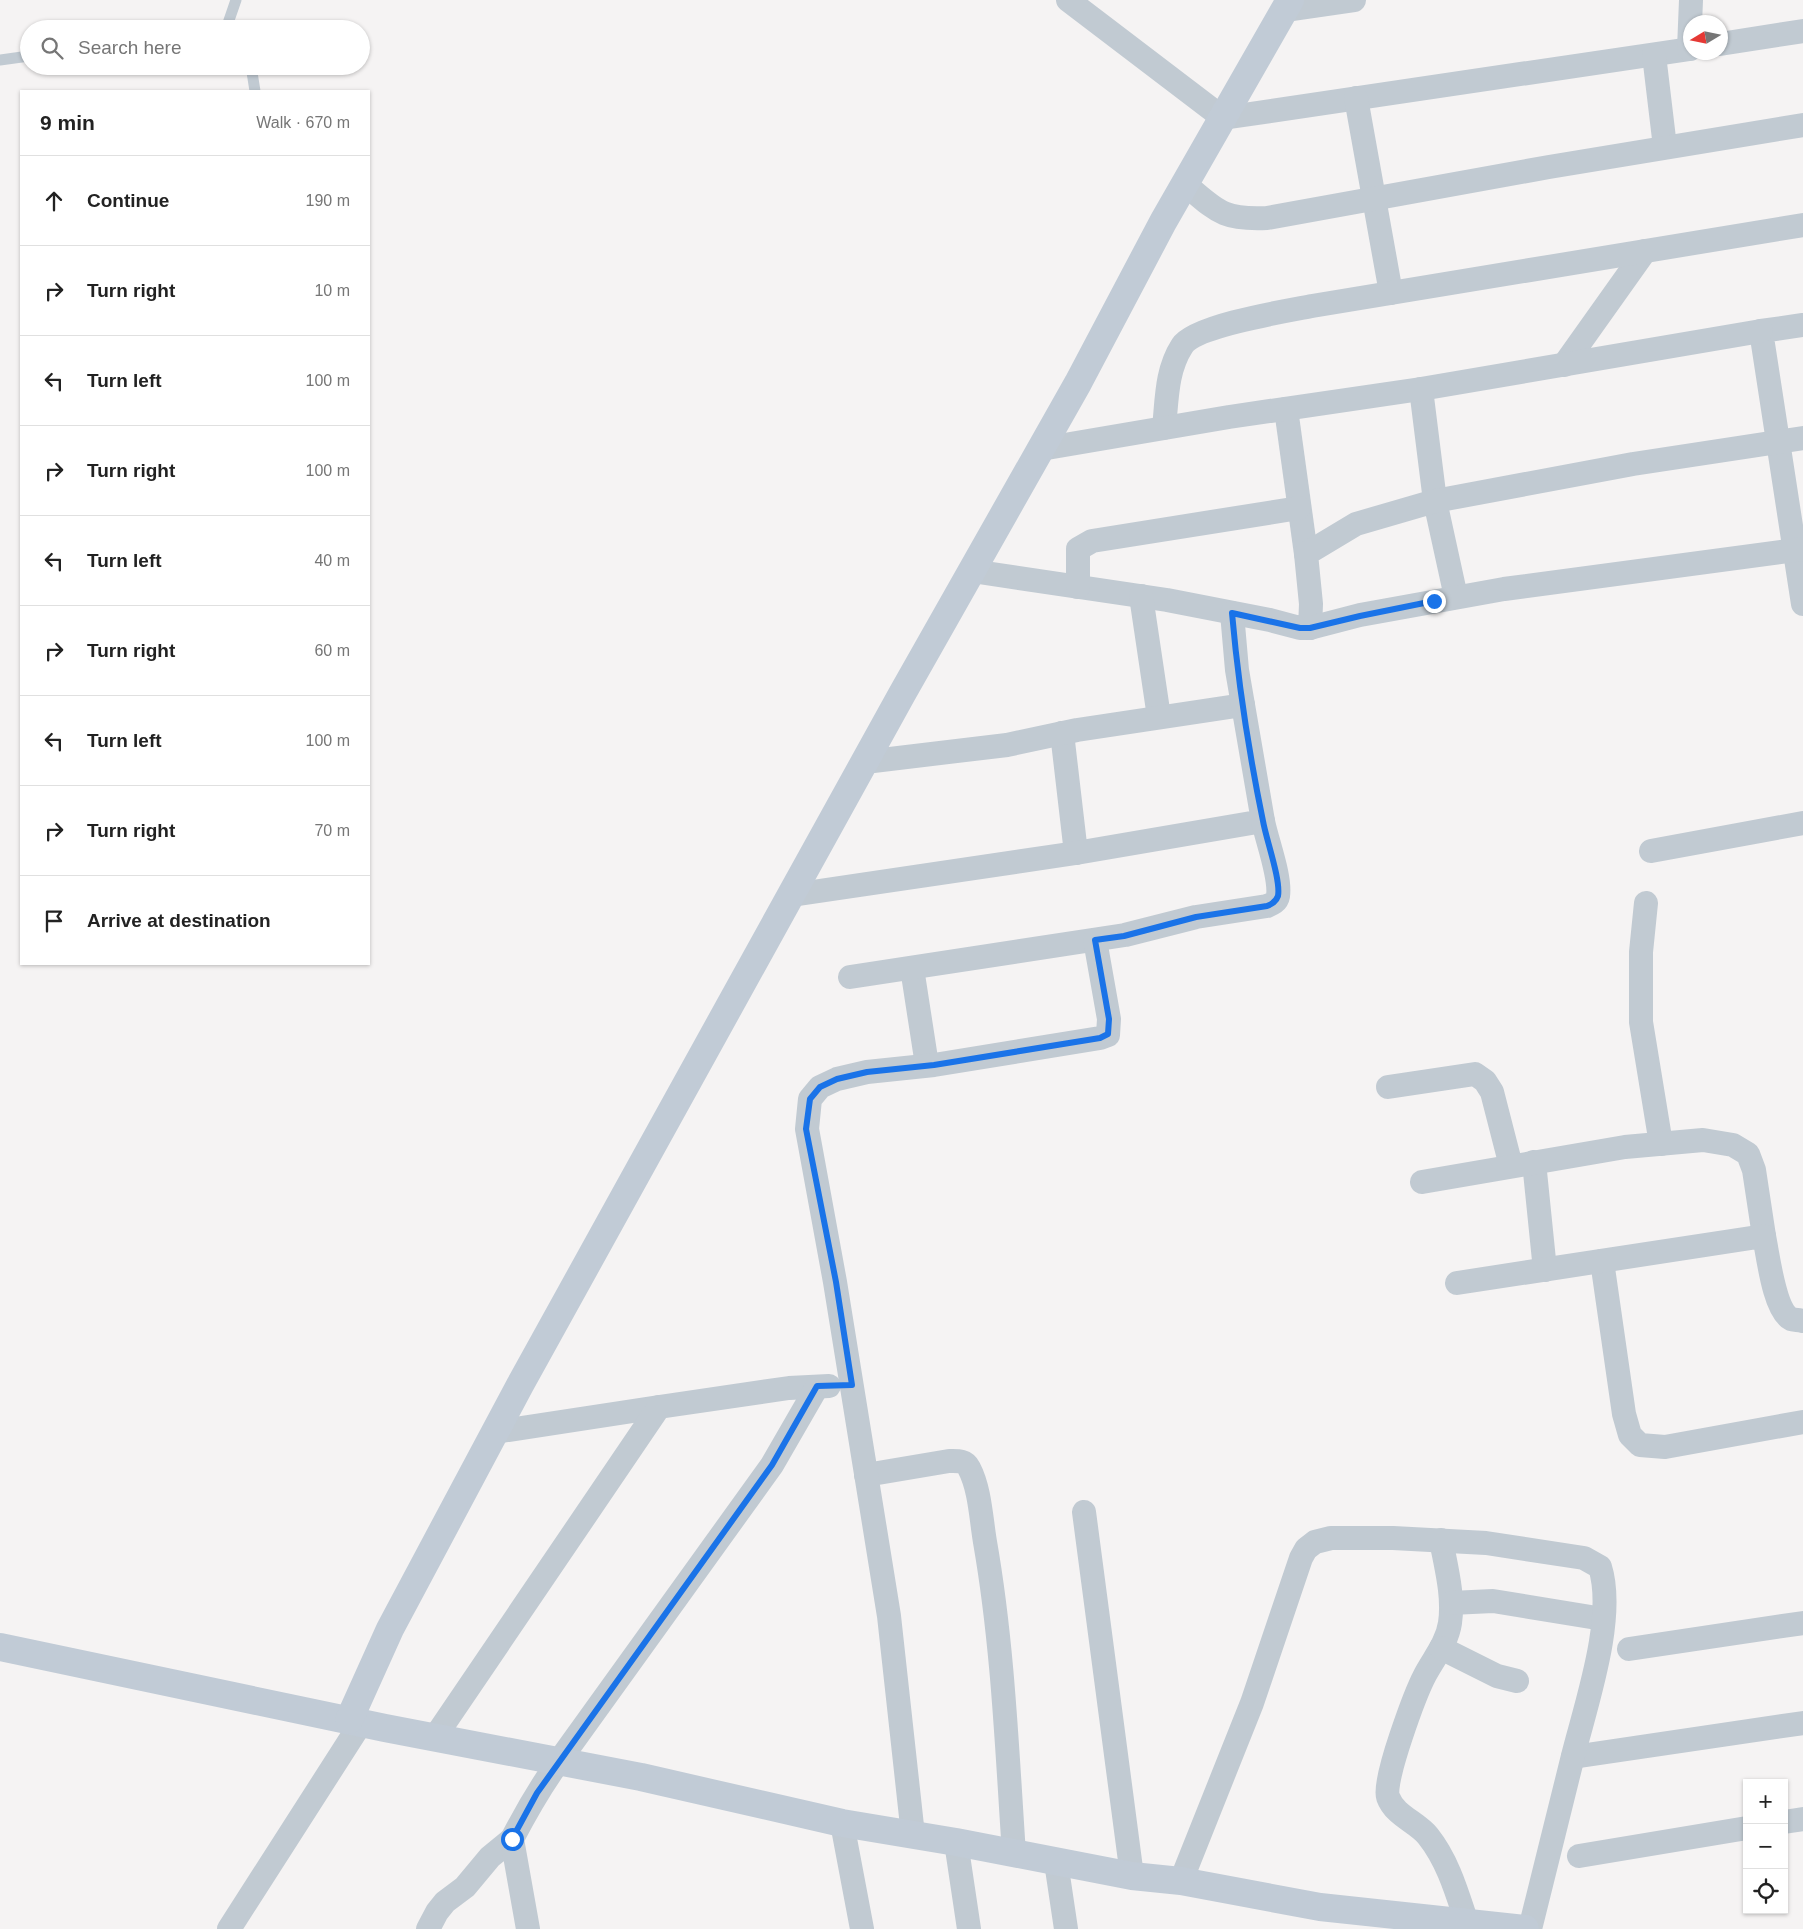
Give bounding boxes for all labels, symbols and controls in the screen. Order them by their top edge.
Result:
north arrow [1683,15,1728,60]
search box [20,20,370,75]
icon: search [38,34,66,62]
text: Search here [78,37,182,58]
text: 9 min [40,111,95,134]
text: Walk · 670 m [256,114,350,131]
icon: ahead [40,187,68,215]
text: Continue [87,190,169,211]
text: 190 m [306,192,350,209]
icon: right [40,277,68,305]
text: Turn right [87,280,175,301]
text: 10 m [314,282,350,299]
icon: left [40,367,68,395]
text: Turn left [87,370,162,391]
text: 100 m [306,372,350,389]
icon: right [40,457,68,485]
text: Turn right [87,460,175,481]
text: 100 m [306,462,350,479]
icon: left [40,547,68,575]
text: Turn left [87,550,162,571]
text: 40 m [314,552,350,569]
route end [1423,590,1446,613]
icon: right [40,637,68,665]
text: Turn right [87,640,175,661]
text: 60 m [314,642,350,659]
icon: left [40,727,68,755]
text: Turn left [87,730,162,751]
text: 100 m [306,732,350,749]
icon: right [40,817,68,845]
text: Turn right [87,820,175,841]
text: 70 m [314,822,350,839]
icon: arrive [40,907,68,935]
text: Arrive at destination [87,910,271,931]
map controls [1743,1779,1788,1914]
button: + [1743,1779,1788,1824]
button: − [1743,1824,1788,1869]
route start [501,1828,524,1851]
button: locate [1743,1869,1788,1914]

